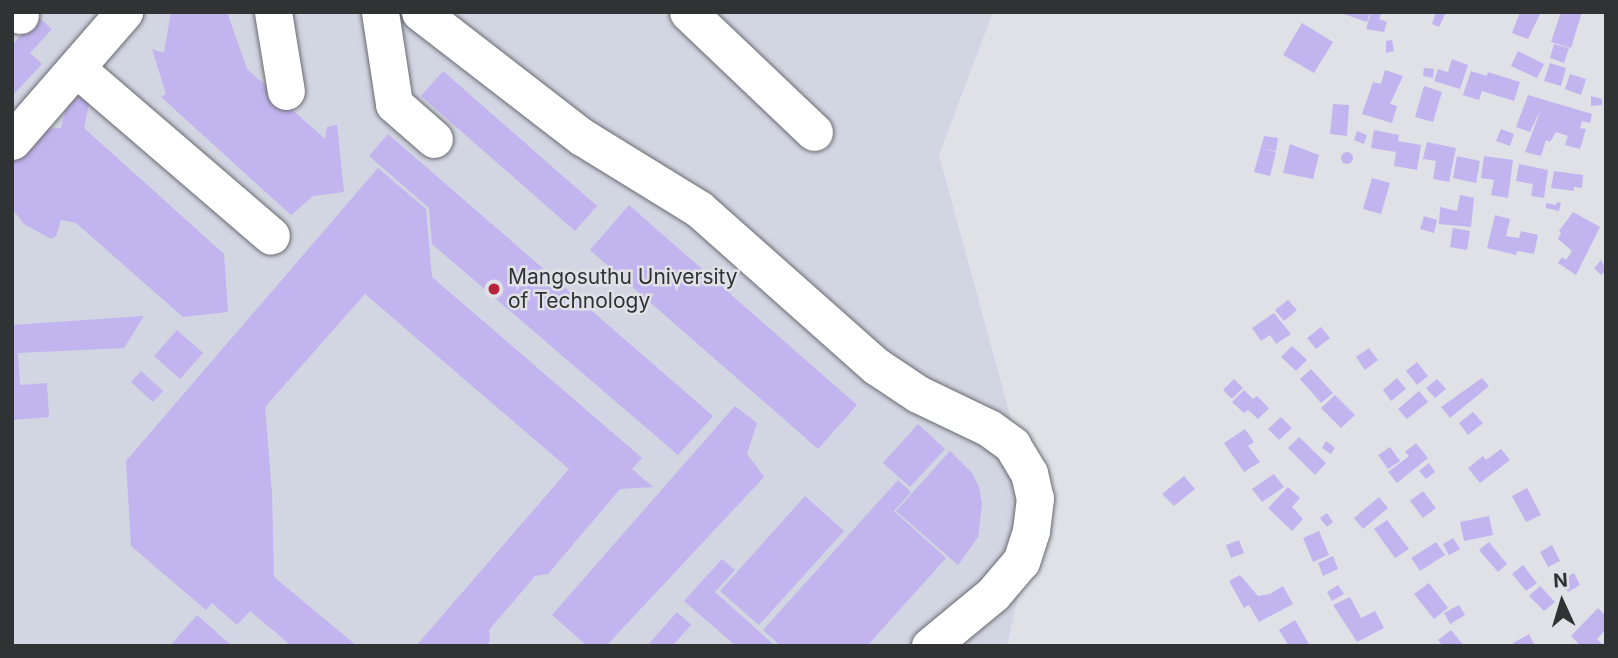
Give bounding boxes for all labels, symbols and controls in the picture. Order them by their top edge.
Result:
place label: Mangosuthu University of Technology [508,264,738,314]
marker: Mangosuthu University of Technology [486,281,502,297]
north arrow [1527,567,1597,637]
text: N [1552,569,1569,593]

